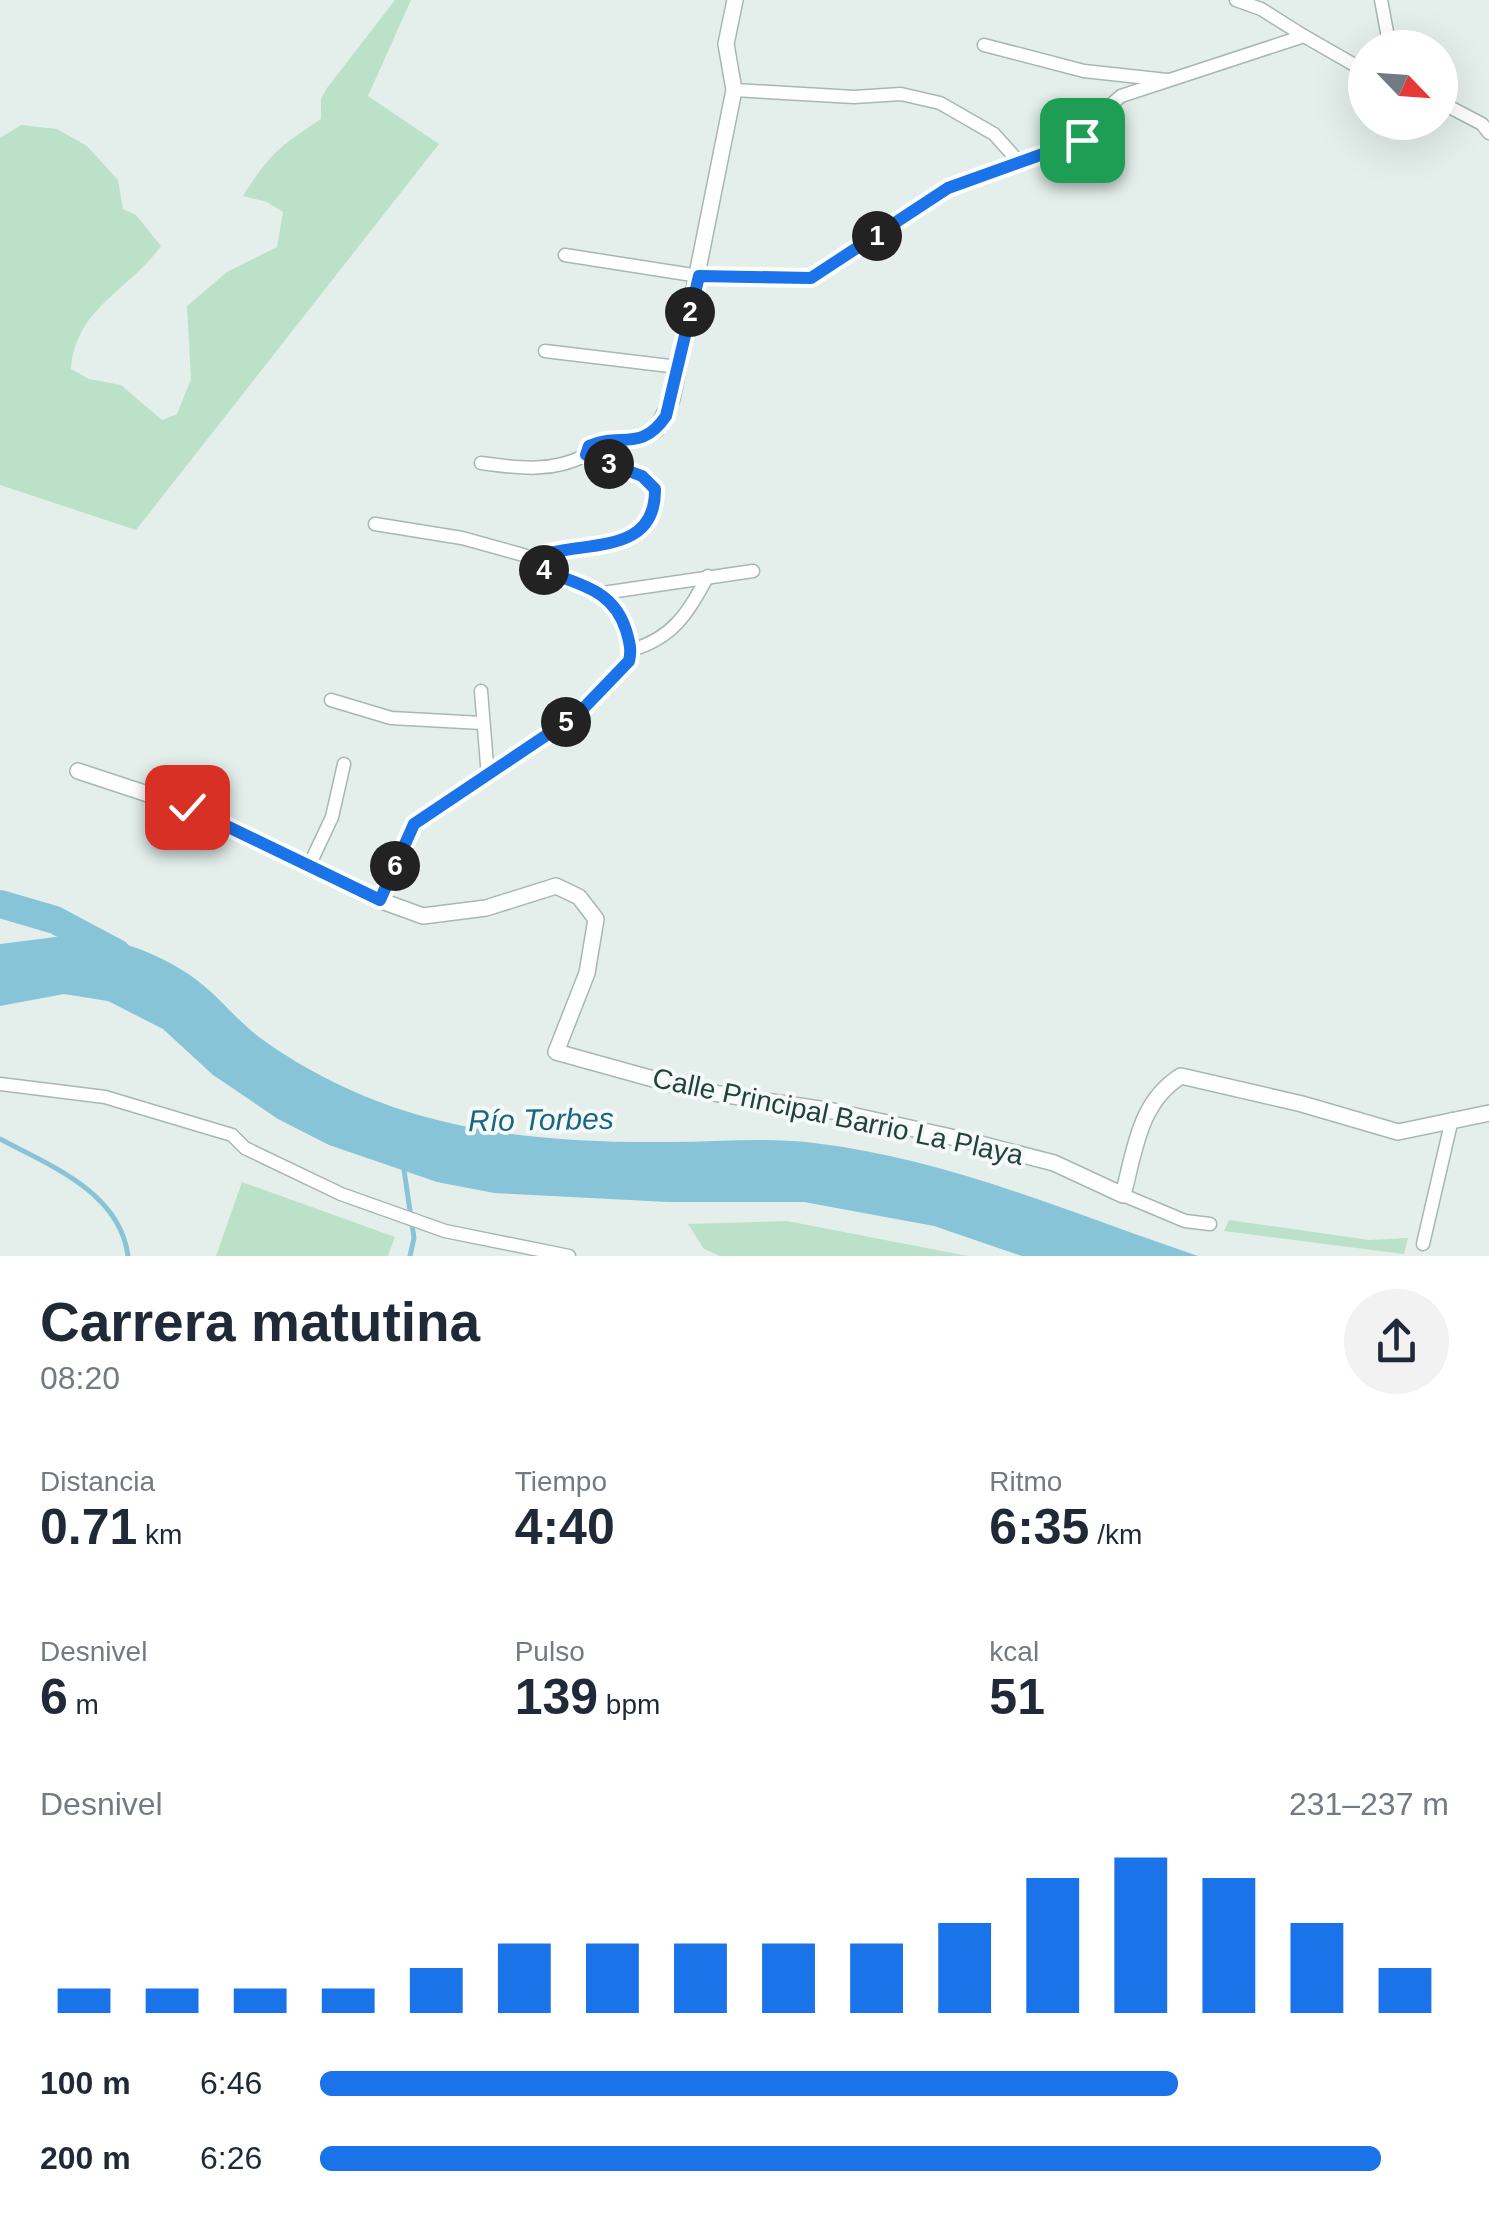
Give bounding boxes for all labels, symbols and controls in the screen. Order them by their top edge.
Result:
north arrow [1348,30,1458,140]
map controls [1348,30,1458,140]
pin [1040,98,1125,183]
icon: arrive [1055,113,1110,168]
pin: 1 [852,211,902,261]
text: 1 [869,220,885,251]
pin: 2 [665,287,715,337]
text: 2 [682,296,698,327]
pin: 3 [584,439,634,489]
text: 3 [601,448,617,479]
pin: 4 [519,545,569,595]
text: 4 [536,554,552,585]
pin: 5 [541,697,591,747]
text: 5 [558,706,574,737]
pin [145,765,230,850]
icon: check [160,780,215,835]
pin: 6 [370,841,420,891]
text: 6 [387,850,403,881]
street label: Calle Principal Barrio La Playa [650,1062,1026,1171]
water label: Río Torbes [468,1102,614,1137]
button: share [1344,1289,1449,1394]
text: Carrera matutina [40,1291,480,1353]
text: 08:20 [40,1360,120,1396]
text: Distancia [40,1466,155,1497]
text: Tiempo [515,1466,607,1497]
text: Ritmo [989,1466,1062,1497]
text: 0.71 [40,1499,137,1555]
text: 4:40 [515,1499,615,1555]
text: 6:35 [989,1499,1089,1555]
text: km [137,1519,182,1550]
text: /km [1089,1519,1142,1550]
text: Desnivel [40,1636,147,1667]
text: Pulso [515,1636,585,1667]
text: kcal [989,1636,1039,1667]
text: 6 [40,1669,68,1725]
text: 139 [515,1669,598,1725]
text: 51 [989,1669,1045,1725]
text: m [68,1689,99,1720]
text: bpm [598,1689,660,1720]
text: Desnivel [40,1786,163,1822]
text: 231–237 m [1289,1786,1449,1822]
text: 100 m [40,2065,131,2101]
text: 6:46 [200,2065,262,2101]
text: 200 m [40,2140,131,2176]
text: 6:26 [200,2140,262,2176]

